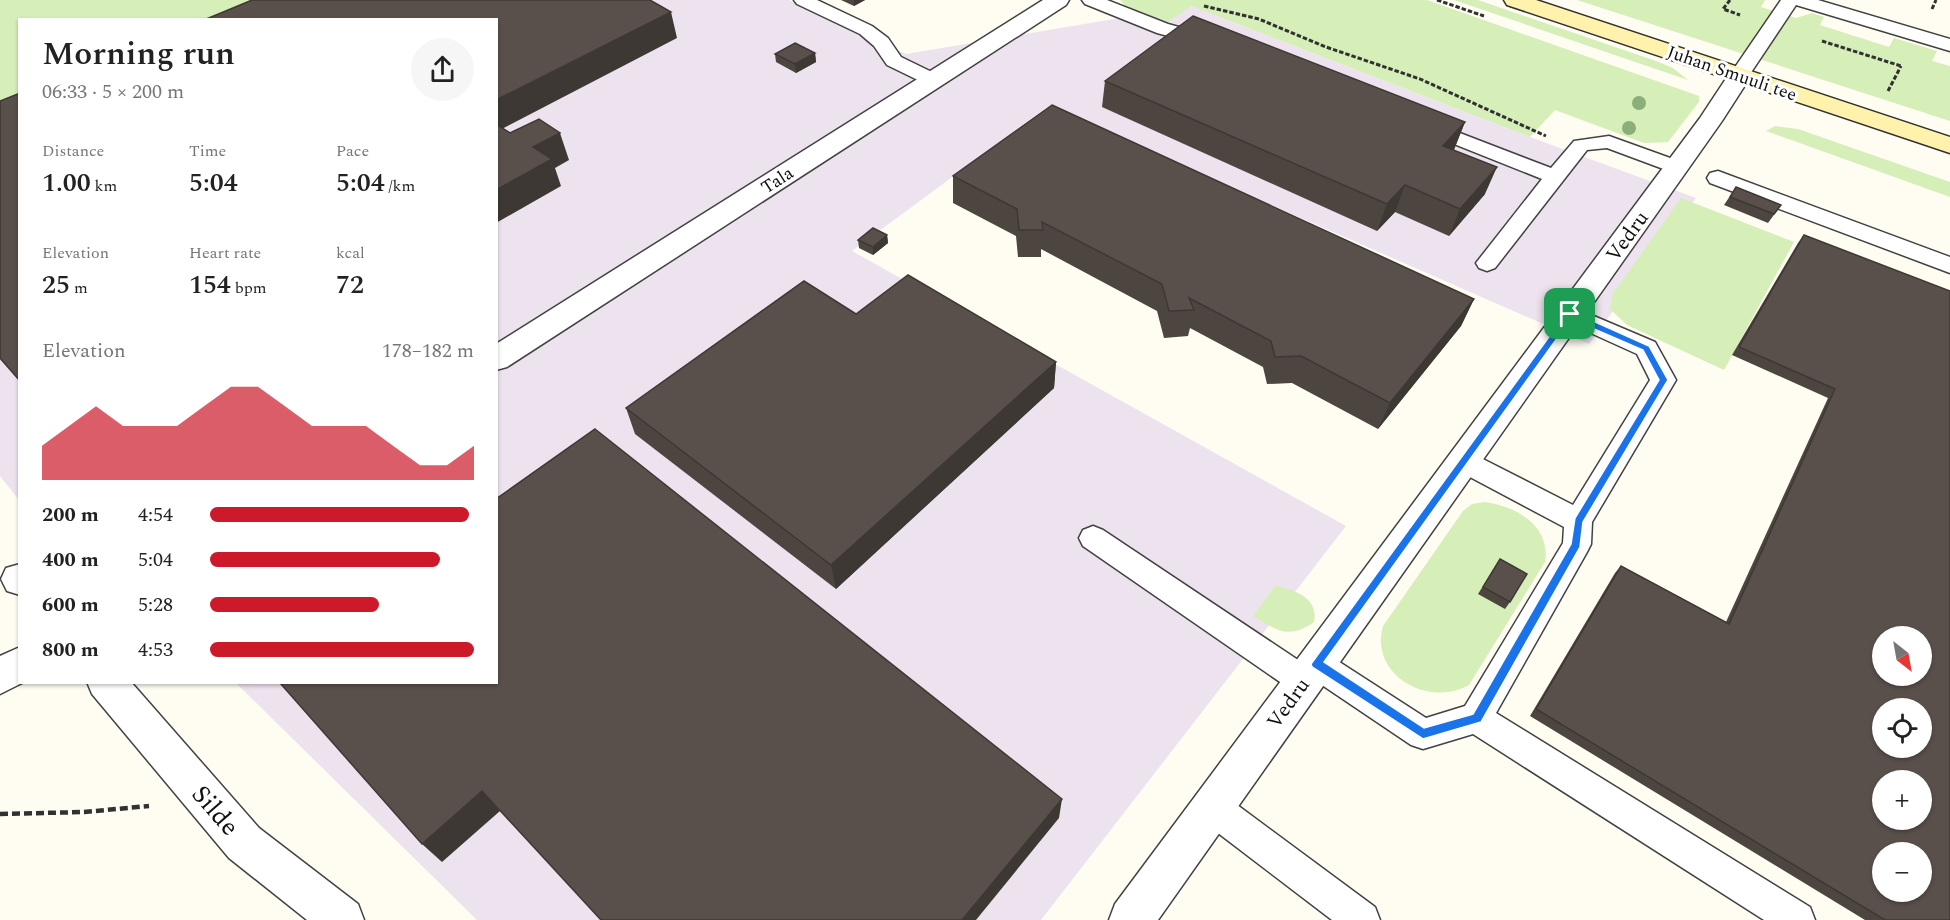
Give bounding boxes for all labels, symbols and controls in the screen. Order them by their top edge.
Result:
text: Morning run [42,29,235,79]
button: share [411,38,474,101]
street label: Juhan Smuuli tee [1663,39,1800,108]
text: 06:33 · 5 × 200 m [42,77,184,107]
text: Distance [42,139,104,163]
text: Time [189,139,226,163]
text: Pace [336,139,369,163]
street label: Tala [756,160,799,201]
text: 1.00 [42,163,91,203]
text: 5:04 [189,163,238,203]
text: 5:04 [336,163,385,203]
text: km [91,174,117,198]
text: /km [385,174,415,198]
street label: Vedru [1598,204,1657,269]
text: Elevation [42,241,109,265]
text: Heart rate [189,241,261,265]
text: kcal [336,241,365,265]
text: 25 [42,265,70,305]
text: 154 [189,265,231,305]
text: 72 [336,265,364,305]
text: m [70,276,88,300]
text: bpm [231,276,267,300]
pin [1544,288,1595,339]
icon: arrive [1553,297,1586,330]
text: Elevation [42,336,126,366]
text: 178–182 m [382,336,474,366]
text: 200 m [42,500,99,530]
text: 4:54 [138,500,173,530]
text: 400 m [42,545,99,575]
text: 5:04 [138,545,173,575]
text: 600 m [42,590,99,620]
text: 5:28 [138,590,173,620]
north arrow [1872,626,1932,686]
map controls [1872,626,1932,902]
text: 800 m [42,635,99,665]
text: 4:53 [138,635,173,665]
street label: Vedru [1259,671,1318,736]
button: locate [1872,698,1932,758]
button: + [1872,770,1932,830]
street label: Silde [182,776,249,845]
button: − [1872,842,1932,902]

